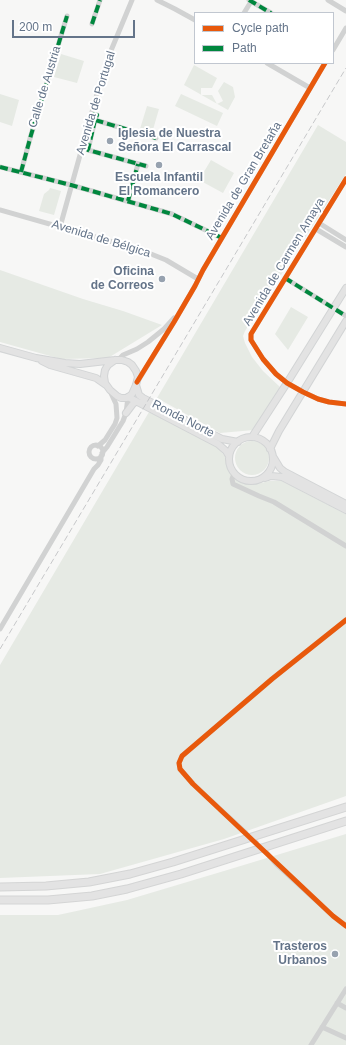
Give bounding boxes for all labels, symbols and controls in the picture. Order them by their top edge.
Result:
scale bar [14,12,137,38]
legend [194,12,334,64]
text: 200 m [19,20,52,34]
text: Cycle path [232,21,289,35]
text: Path [232,41,257,55]
street label: Calle de Austria [26,44,64,130]
street label: Avenida de Portugal [73,49,119,157]
street label: Avenida de Gran Bretaña [203,119,285,243]
place label: Iglesia de Nuestra Señora El Carrascal [118,127,231,155]
marker: Iglesia de Nuestra Señora El Carrascal [105,136,115,146]
marker: Escuela Infantil El Romancero [154,160,164,170]
place label: Escuela Infantil El Romancero [115,171,203,199]
street label: Avenida de Carmen Amaya [240,195,328,329]
street label: Avenida de Bélgica [50,217,152,261]
place label: Oficina de Correos [91,265,154,293]
marker: Oficina de Correos [157,274,167,284]
street label: Ronda Norte [149,397,217,441]
place label: Trasteros Urbanos [273,940,327,968]
marker: Trasteros Urbanos [330,949,340,959]

